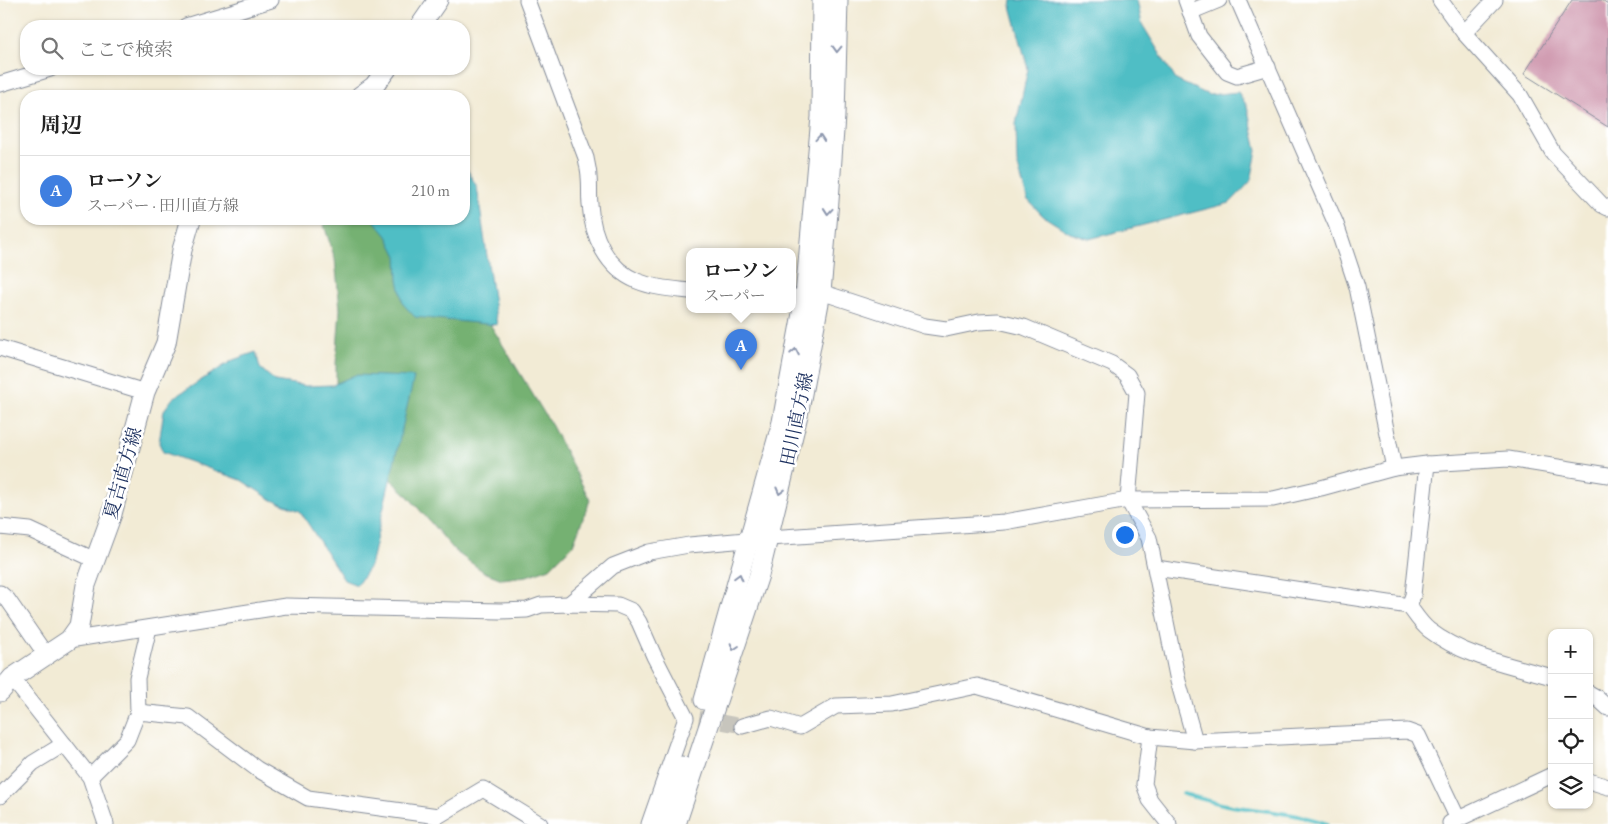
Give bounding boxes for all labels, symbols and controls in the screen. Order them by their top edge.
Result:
search box [20,20,470,75]
icon: search [38,34,66,62]
text: ここで検索 [78,37,173,62]
one-way arrow [831,45,842,53]
text: 周辺 [40,111,82,138]
one-way arrow [814,134,825,142]
text: ローソン [87,168,162,193]
text: A [50,180,62,201]
text: 210 m [411,180,450,201]
text: スーパー · 田川直方線 [87,195,239,216]
one-way arrow [823,207,834,215]
popup [686,248,796,313]
text: ローソン [703,258,779,283]
text: スーパー [703,285,766,306]
pin: A [725,329,757,370]
one-way arrow [789,347,799,356]
street label: 田川直方線 [774,370,819,468]
street label: 夏吉直方線 [97,424,148,522]
one-way arrow [775,487,786,496]
your location [1112,522,1138,548]
one-way arrow [733,573,744,582]
map controls [1548,629,1593,809]
button: + [1548,629,1593,674]
one-way arrow [730,643,740,651]
button: − [1548,674,1593,719]
button: locate [1548,719,1593,764]
button: layers [1548,764,1593,809]

